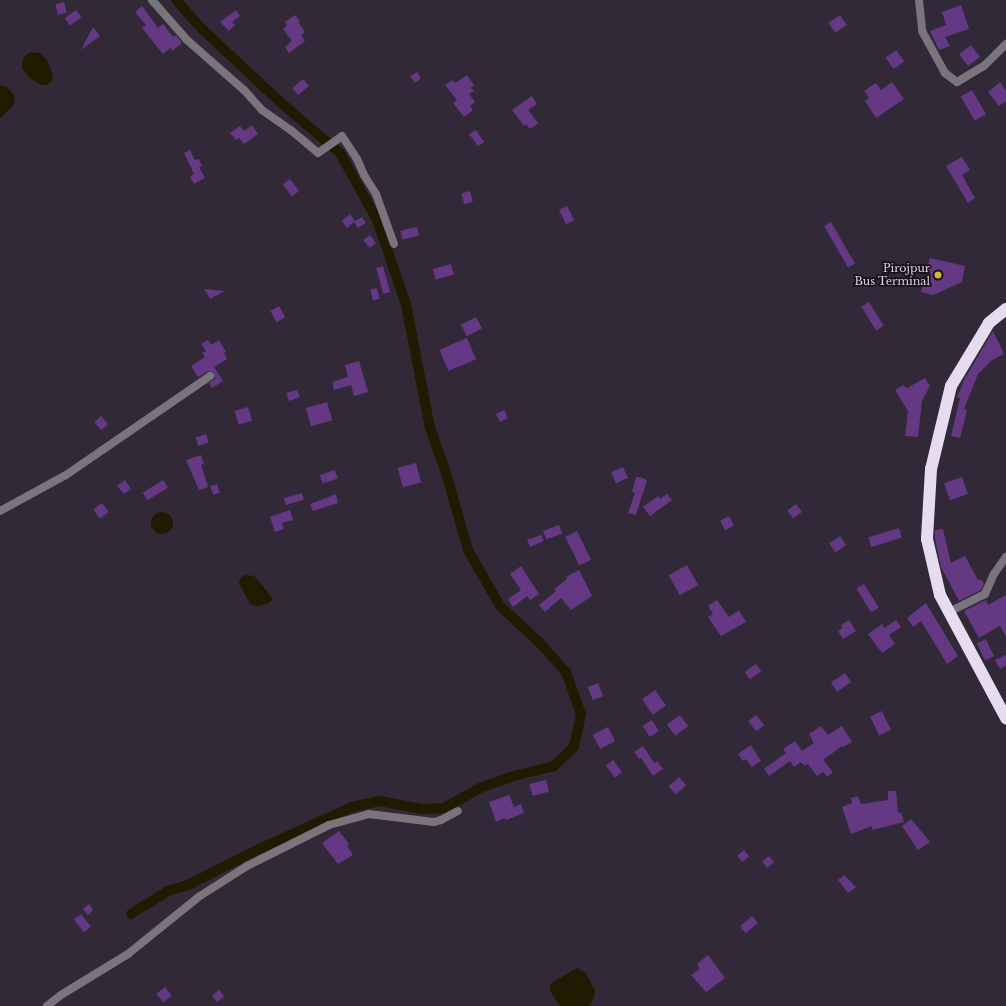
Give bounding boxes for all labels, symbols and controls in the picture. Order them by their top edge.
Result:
place label: Pirojpur Bus Terminal [854,262,930,288]
marker: Pirojpur Bus Terminal [933,270,943,280]

